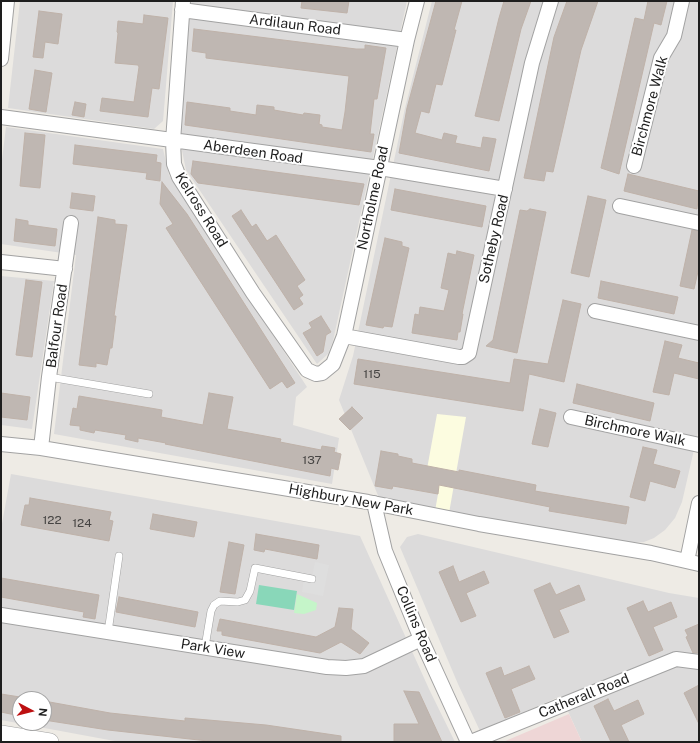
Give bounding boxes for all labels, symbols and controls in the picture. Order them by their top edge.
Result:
street label: Ardilaun Road [248,11,342,39]
street label: Birchmore Walk [629,54,671,158]
street label: Aberdeen Road [202,137,304,167]
street label: Northolme Road [354,144,392,252]
street label: Kelross Road [171,169,231,251]
street label: Sotheby Road [476,193,512,285]
street label: Balfour Road [43,283,71,369]
house number: 115 [363,367,381,381]
street label: Birchmore Walk [583,412,687,450]
house number: 137 [302,453,322,467]
street label: Highbury New Park [287,481,415,519]
house number: 122 [42,513,62,527]
house number: 124 [72,516,92,530]
street label: Collins Road [392,583,440,665]
street label: Park View [180,636,246,662]
street label: Catherall Road [536,670,632,722]
north arrow [12,691,52,731]
text: N [36,707,49,717]

